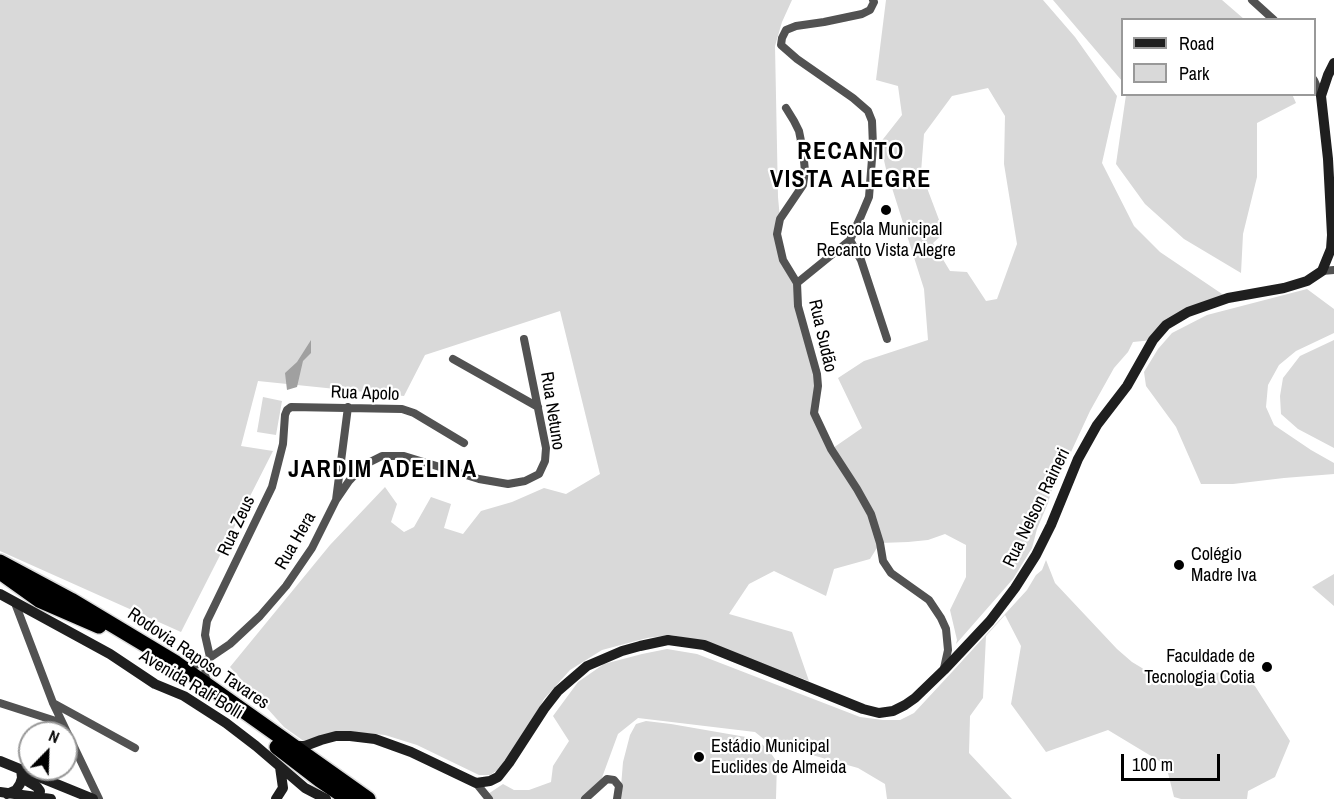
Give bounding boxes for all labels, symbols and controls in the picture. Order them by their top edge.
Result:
legend [1121,18,1316,96]
text: Road [1179,31,1214,56]
text: Park [1179,61,1209,86]
district label: RECANTO VISTA ALEGRE [770,139,932,195]
marker: Escola Municipal Recanto Vista Alegre [879,203,893,217]
place label: Escola Municipal Recanto Vista Alegre [816,219,956,262]
street label: Rua Sudão [803,298,841,374]
street label: Rua Netuno [535,370,569,452]
street label: Rua Apolo [330,382,400,406]
street label: Rua Nelson Raineri [999,445,1075,571]
district label: JARDIM ADELINA [288,457,478,485]
street label: Rua Zeus [214,492,260,560]
street label: Rua Hera [271,508,321,574]
place label: Colégio Madre Iva [1191,544,1257,586]
marker: Colégio Madre Iva [1172,558,1186,572]
street label: Rodovia Raposo Tavares [123,604,273,714]
street label: Avenida Ralf Bolli [135,646,247,724]
place label: Faculdade de Tecnologia Cotia [1144,646,1255,688]
marker: Faculdade de Tecnologia Cotia [1260,660,1274,674]
north arrow [18,721,78,781]
text: N [46,724,63,748]
place label: Estádio Municipal Euclides de Almeida [711,736,846,778]
scale bar [1124,742,1223,780]
marker: Estádio Municipal Euclides de Almeida [692,750,706,764]
text: 100 m [1132,752,1173,777]

